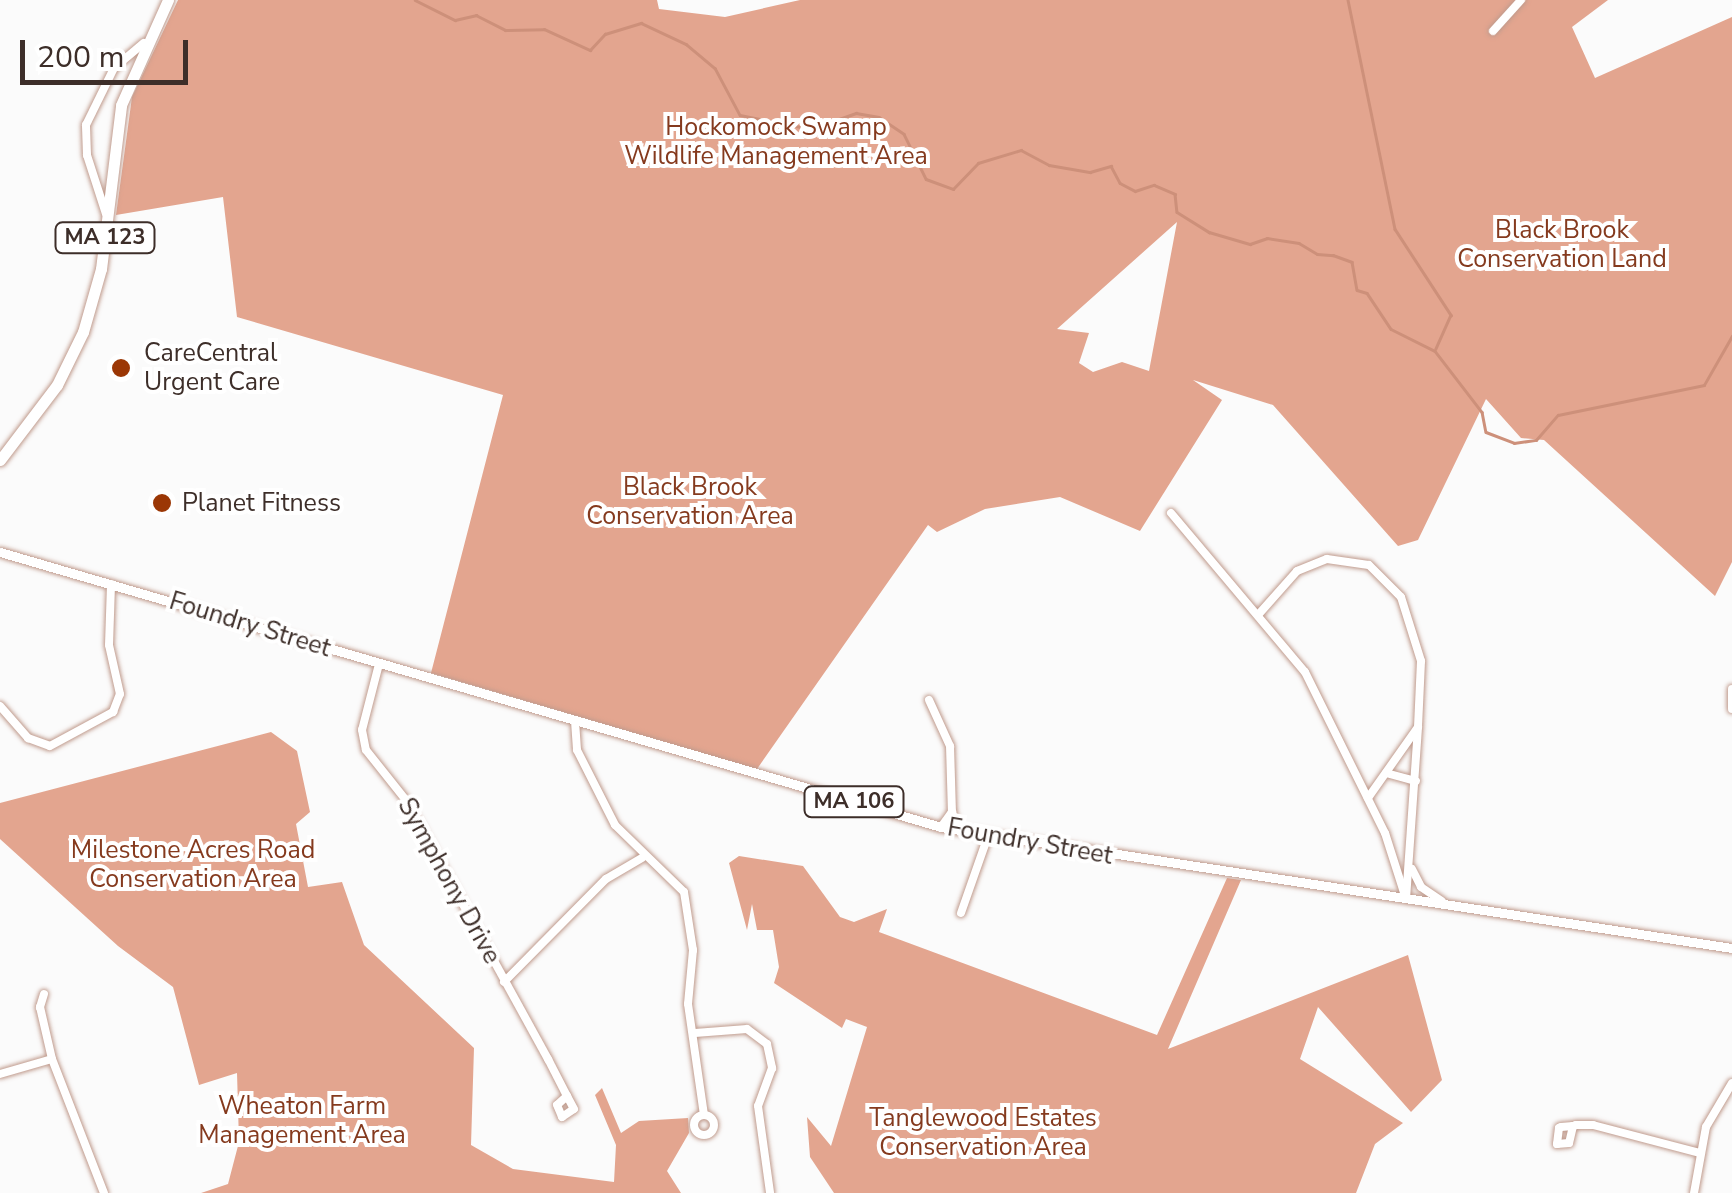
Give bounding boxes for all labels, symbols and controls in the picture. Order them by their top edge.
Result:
scale bar [25,20,192,82]
text: 200 m [37,37,124,78]
park label: Hockomock Swamp Wildlife Management Area [624,113,928,172]
park label: Black Brook Conservation Land [1457,216,1667,275]
road number: MA 123 [52,221,158,255]
place label: CareCentral Urgent Care [144,339,280,398]
marker: CareCentral Urgent Care [108,355,134,381]
park label: Black Brook Conservation Area [586,473,794,532]
place label: Planet Fitness [182,488,341,518]
marker: Planet Fitness [151,492,173,514]
street label: Foundry Street [166,586,334,664]
road number: MA 106 [802,785,906,819]
street label: Symphony Drive [391,793,507,969]
street label: Foundry Street [945,813,1115,871]
park label: Milestone Acres Road Conservation Area [71,836,315,895]
park label: Wheaton Farm Management Area [198,1092,406,1151]
park label: Tanglewood Estates Conservation Area [869,1104,1097,1163]

